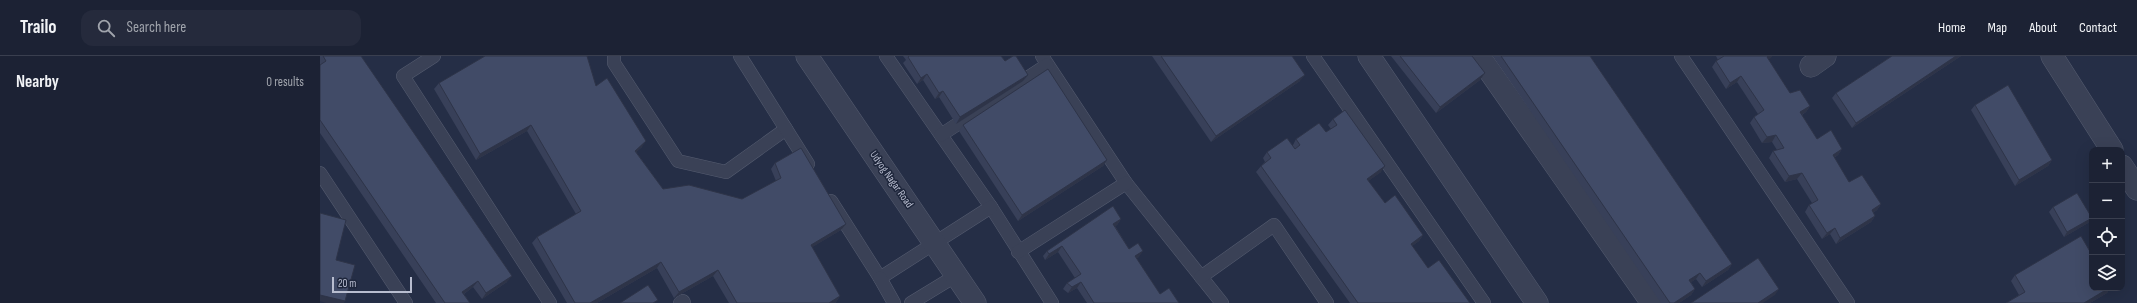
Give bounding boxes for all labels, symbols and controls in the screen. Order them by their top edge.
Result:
search box [81,10,361,46]
text: Trailo [20,16,57,39]
icon: search [95,17,117,39]
text: Search here [127,18,186,37]
text: Home [1938,19,1966,36]
text: Map [1988,19,2007,36]
text: About [2029,19,2057,36]
text: Contact [2079,19,2117,36]
text: Nearby [16,72,59,92]
text: 0 results [266,74,304,90]
map controls [2089,147,2125,291]
button: + [2089,147,2125,183]
street label: Udyog Nagar Road [867,148,916,211]
button: − [2089,183,2125,219]
button: locate [2089,219,2125,255]
button: layers [2089,255,2125,291]
scale bar [332,275,412,294]
text: 20 m [338,277,356,290]

